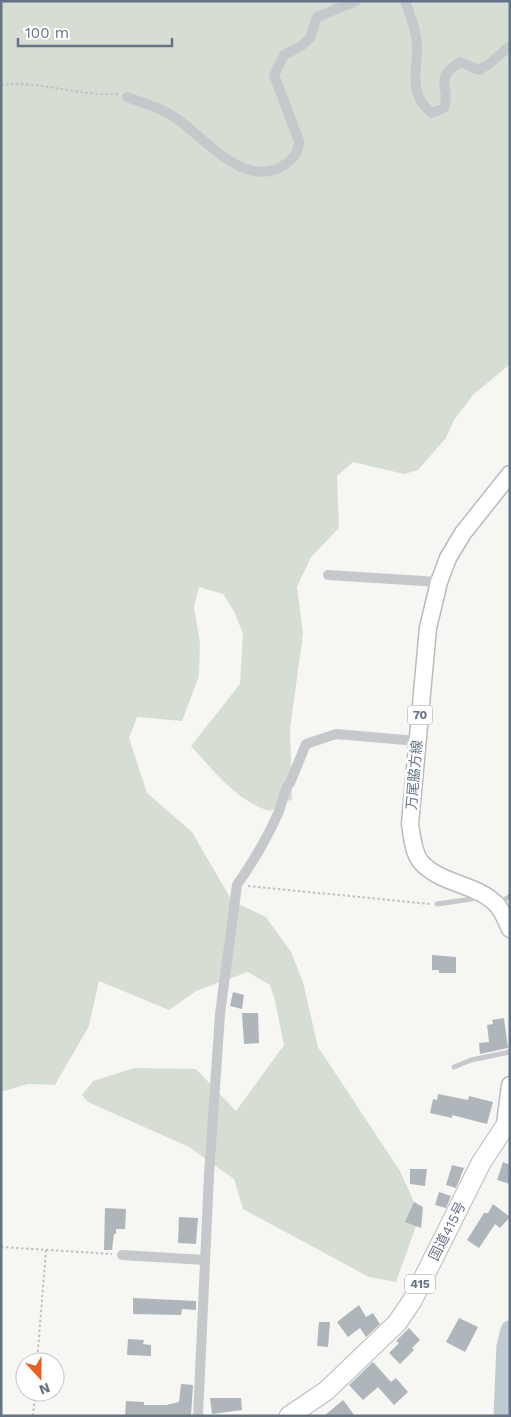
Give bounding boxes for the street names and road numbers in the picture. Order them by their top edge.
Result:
road number: 70 [408,706,432,724]
street label: 万尾脇方線 [403,739,425,811]
street label: 国道415号 [425,1199,469,1263]
road number: 415 [405,1274,435,1294]

